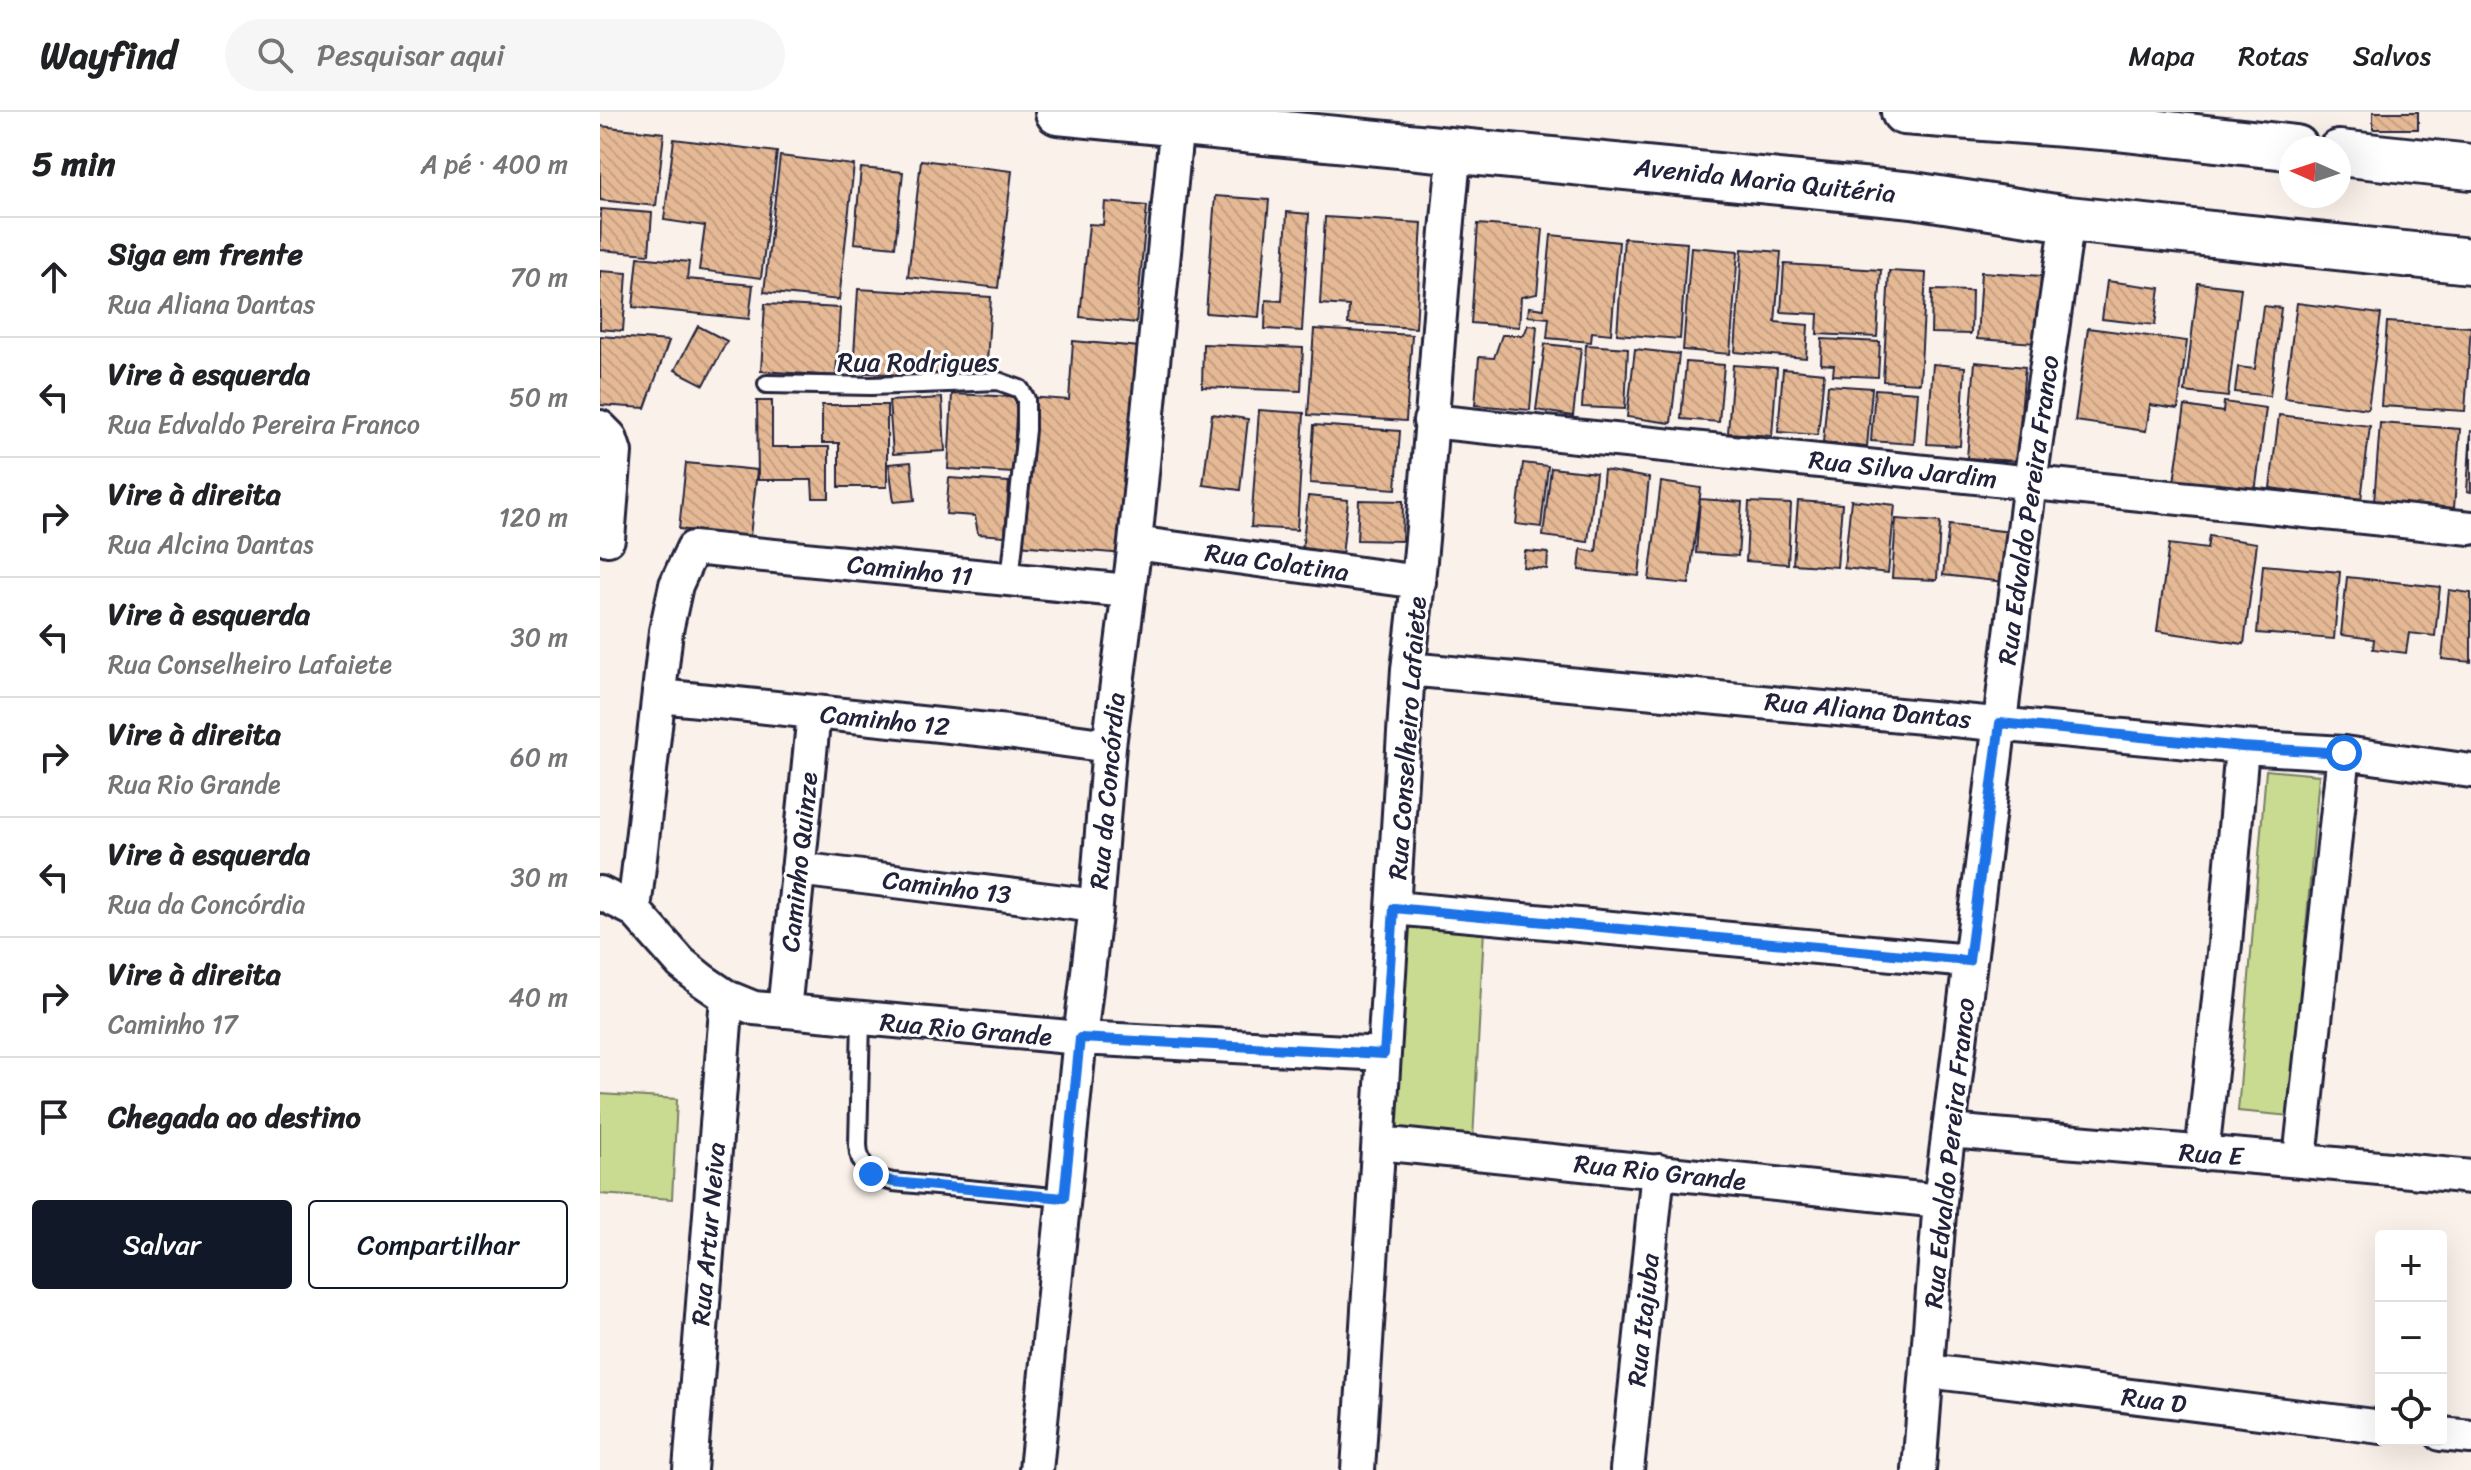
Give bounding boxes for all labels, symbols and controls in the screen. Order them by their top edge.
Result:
search box [225,19,785,91]
text: Wayfind [40,22,177,89]
text: Pesquisar aqui [317,28,505,82]
text: Mapa [2128,31,2194,80]
text: Rotas [2238,31,2309,80]
text: Salvos [2353,31,2431,80]
icon: search [253,33,297,77]
text: 5 min [32,134,115,194]
north arrow [2279,136,2351,208]
text: A pé · 400 m [421,141,568,187]
street label: Avenida Maria Quitéria [1631,143,1898,217]
text: Siga em frente [108,227,303,281]
text: 70 m [510,254,568,300]
icon: ahead [32,255,76,299]
text: Rua Aliana Dantas [108,281,315,327]
street label: Rua Rodrigues [837,339,1000,385]
text: Vire à esquerda [108,347,310,401]
street label: Rua Edvaldo Pereira Franco [1984,352,2072,668]
text: 50 m [509,374,568,420]
icon: left [32,375,76,419]
text: Rua Edvaldo Pereira Franco [108,401,420,447]
street label: Rua Silva Jardim [1807,436,1999,502]
text: Vire à direita [108,467,281,521]
text: 120 m [499,494,568,540]
icon: right [32,495,76,539]
text: Rua Alcina Dantas [108,521,314,567]
street label: Rua Colatina [1202,529,1352,595]
street label: Caminho 11 [845,541,975,599]
text: Vire à esquerda [108,587,310,641]
street label: Rua Conselheiro Lafaiete [1374,594,1440,881]
text: 30 m [511,614,568,660]
icon: left [32,615,76,659]
text: Rua Conselheiro Lafaiete [108,641,392,687]
street label: Rua Aliana Dantas [1763,678,1973,742]
street label: Caminho 12 [818,690,952,750]
street label: Rua da Concórdia [1075,691,1139,891]
text: Vire à direita [108,707,281,761]
text: 60 m [510,734,568,780]
icon: right [32,735,76,779]
route start [2326,735,2362,771]
text: Rua Rio Grande [108,761,281,807]
street label: Caminho Quinze [767,769,831,954]
text: Vire à esquerda [108,827,310,881]
text: 30 m [511,854,568,900]
icon: left [32,855,76,899]
street label: Caminho 13 [880,856,1014,918]
text: Rua da Concórdia [108,881,305,927]
text: Vire à direita [108,947,281,1001]
text: 40 m [509,974,568,1020]
icon: right [32,975,76,1019]
street label: Rua Edvaldo Pereira Franco [1910,995,1988,1311]
street label: Rua Rio Grande [878,999,1054,1059]
text: Caminho 17 [108,1001,238,1047]
text: Chegada ao destino [108,1090,361,1144]
icon: arrive [32,1095,76,1139]
street label: Rua E [2177,1129,2246,1179]
street label: Rua Rio Grande [1572,1140,1749,1204]
street label: Rua Artur Neiva [677,1141,739,1327]
route end [853,1156,889,1192]
button: Salvar [32,1200,292,1289]
button: Compartilhar [308,1200,568,1289]
map controls [2375,1230,2447,1446]
button: + [2375,1230,2447,1302]
street label: Rua Itajuba [1613,1250,1673,1389]
button: − [2375,1302,2447,1374]
street label: Rua D [2119,1373,2190,1427]
button: locate [2375,1374,2447,1446]

